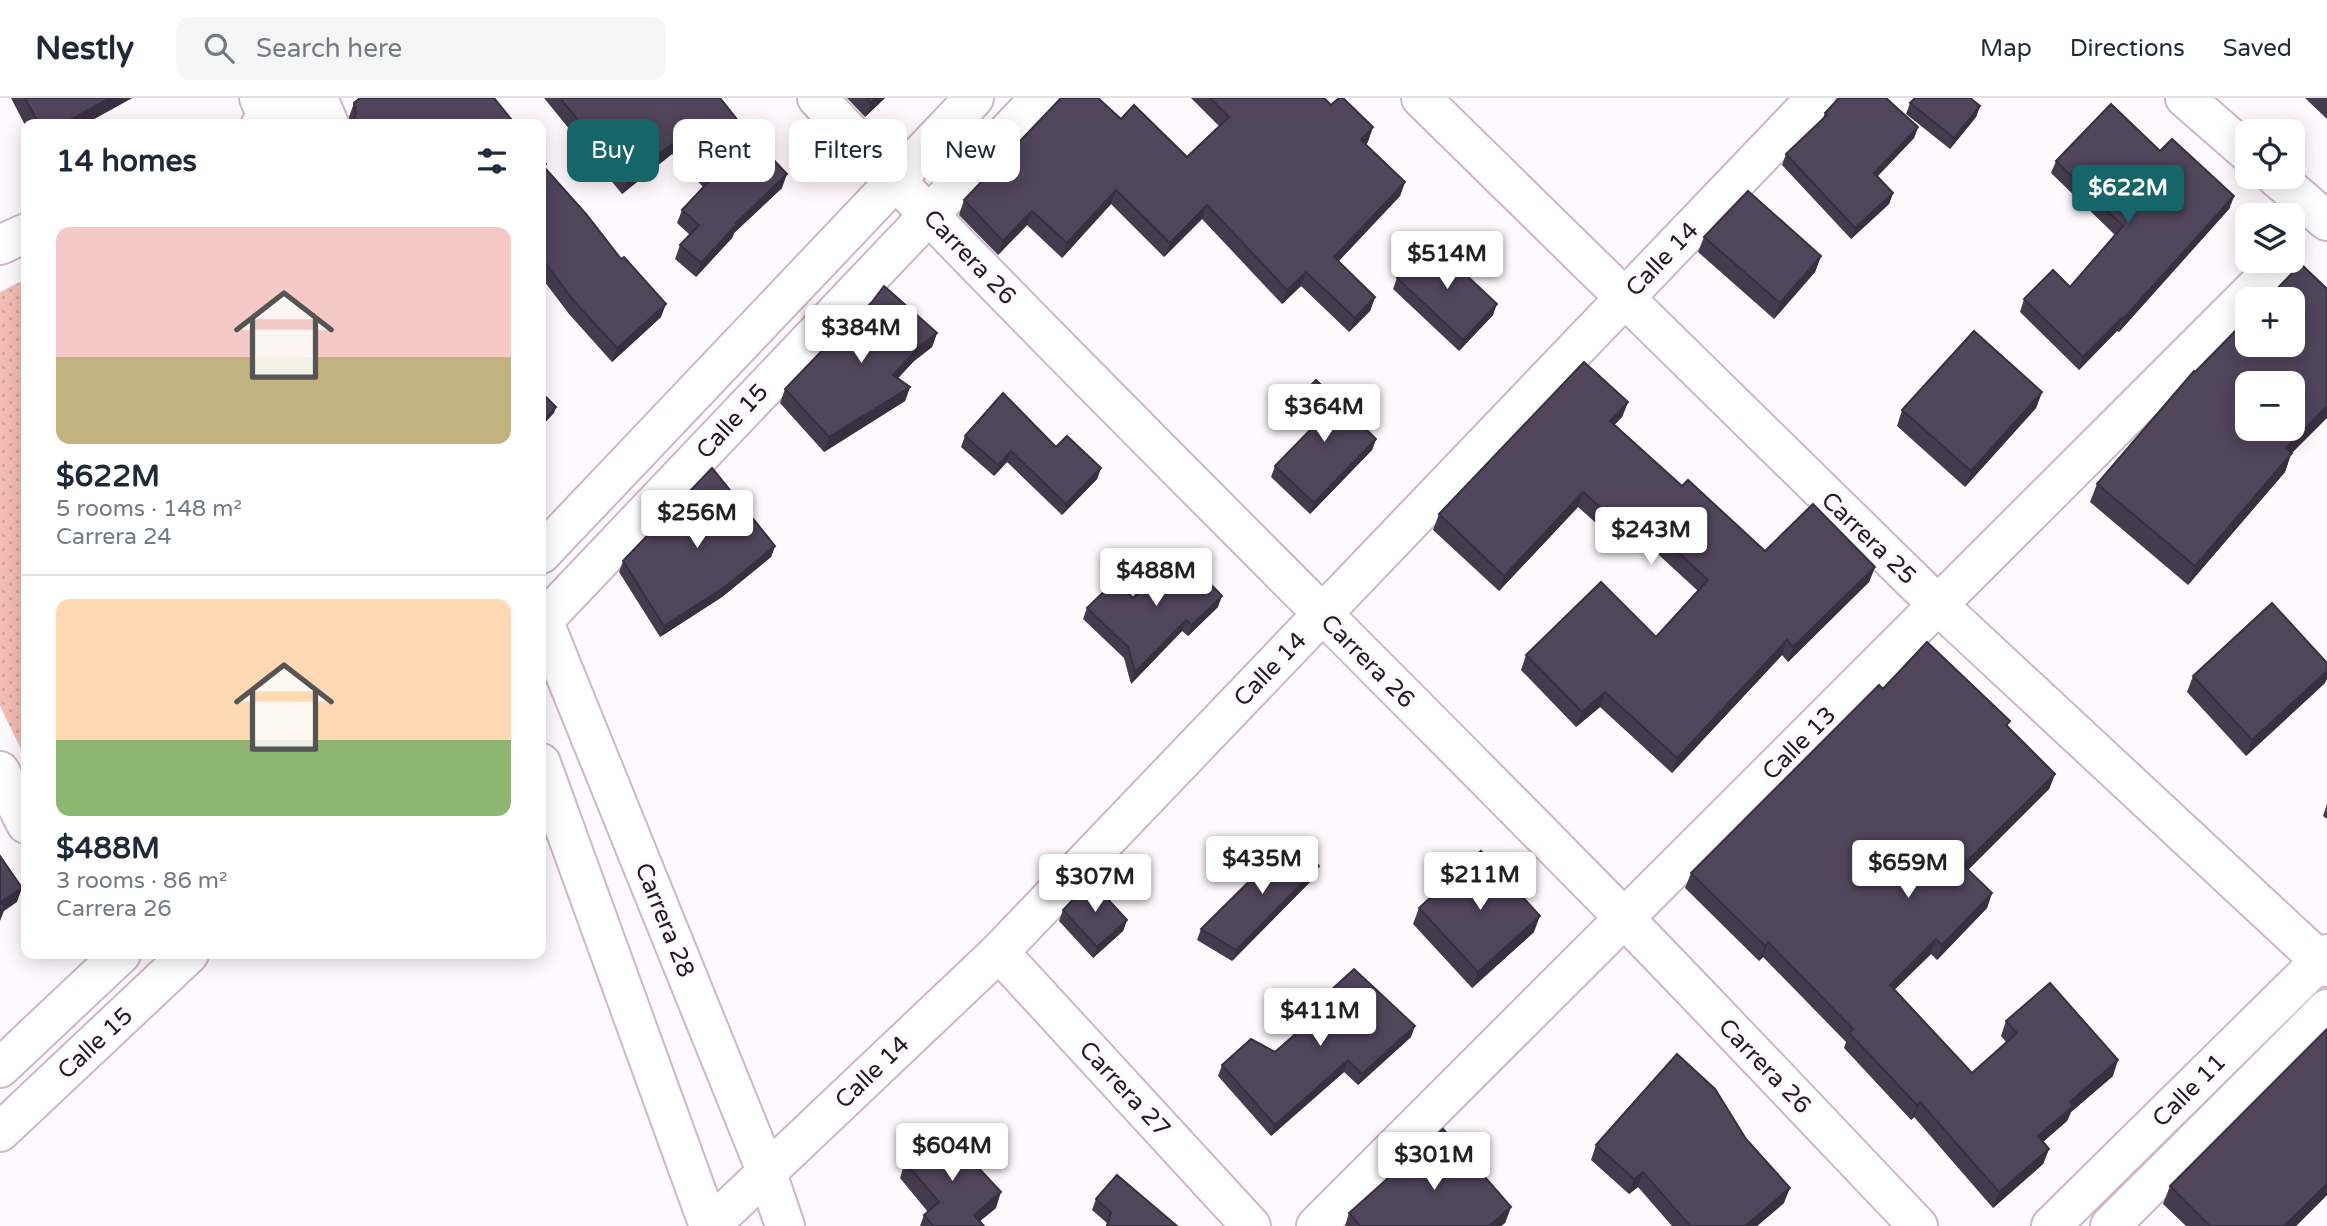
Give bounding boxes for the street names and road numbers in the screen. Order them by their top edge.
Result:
street label: Carrera 26 [917,204,1022,311]
street label: Calle 14 [1620,216,1705,303]
street label: Calle 15 [690,378,774,465]
street label: Carrera 25 [1815,486,1922,591]
street label: Carrera 26 [1315,608,1421,714]
street label: Calle 14 [1228,626,1313,713]
street label: Calle 13 [1757,701,1842,786]
street label: Carrera 28 [628,859,701,982]
street label: Calle 15 [52,1001,139,1085]
street label: Carrera 26 [1712,1013,1817,1120]
street label: Calle 14 [829,1030,916,1115]
street label: Carrera 27 [1073,1035,1176,1143]
street label: Calle 11 [2147,1048,2232,1133]

